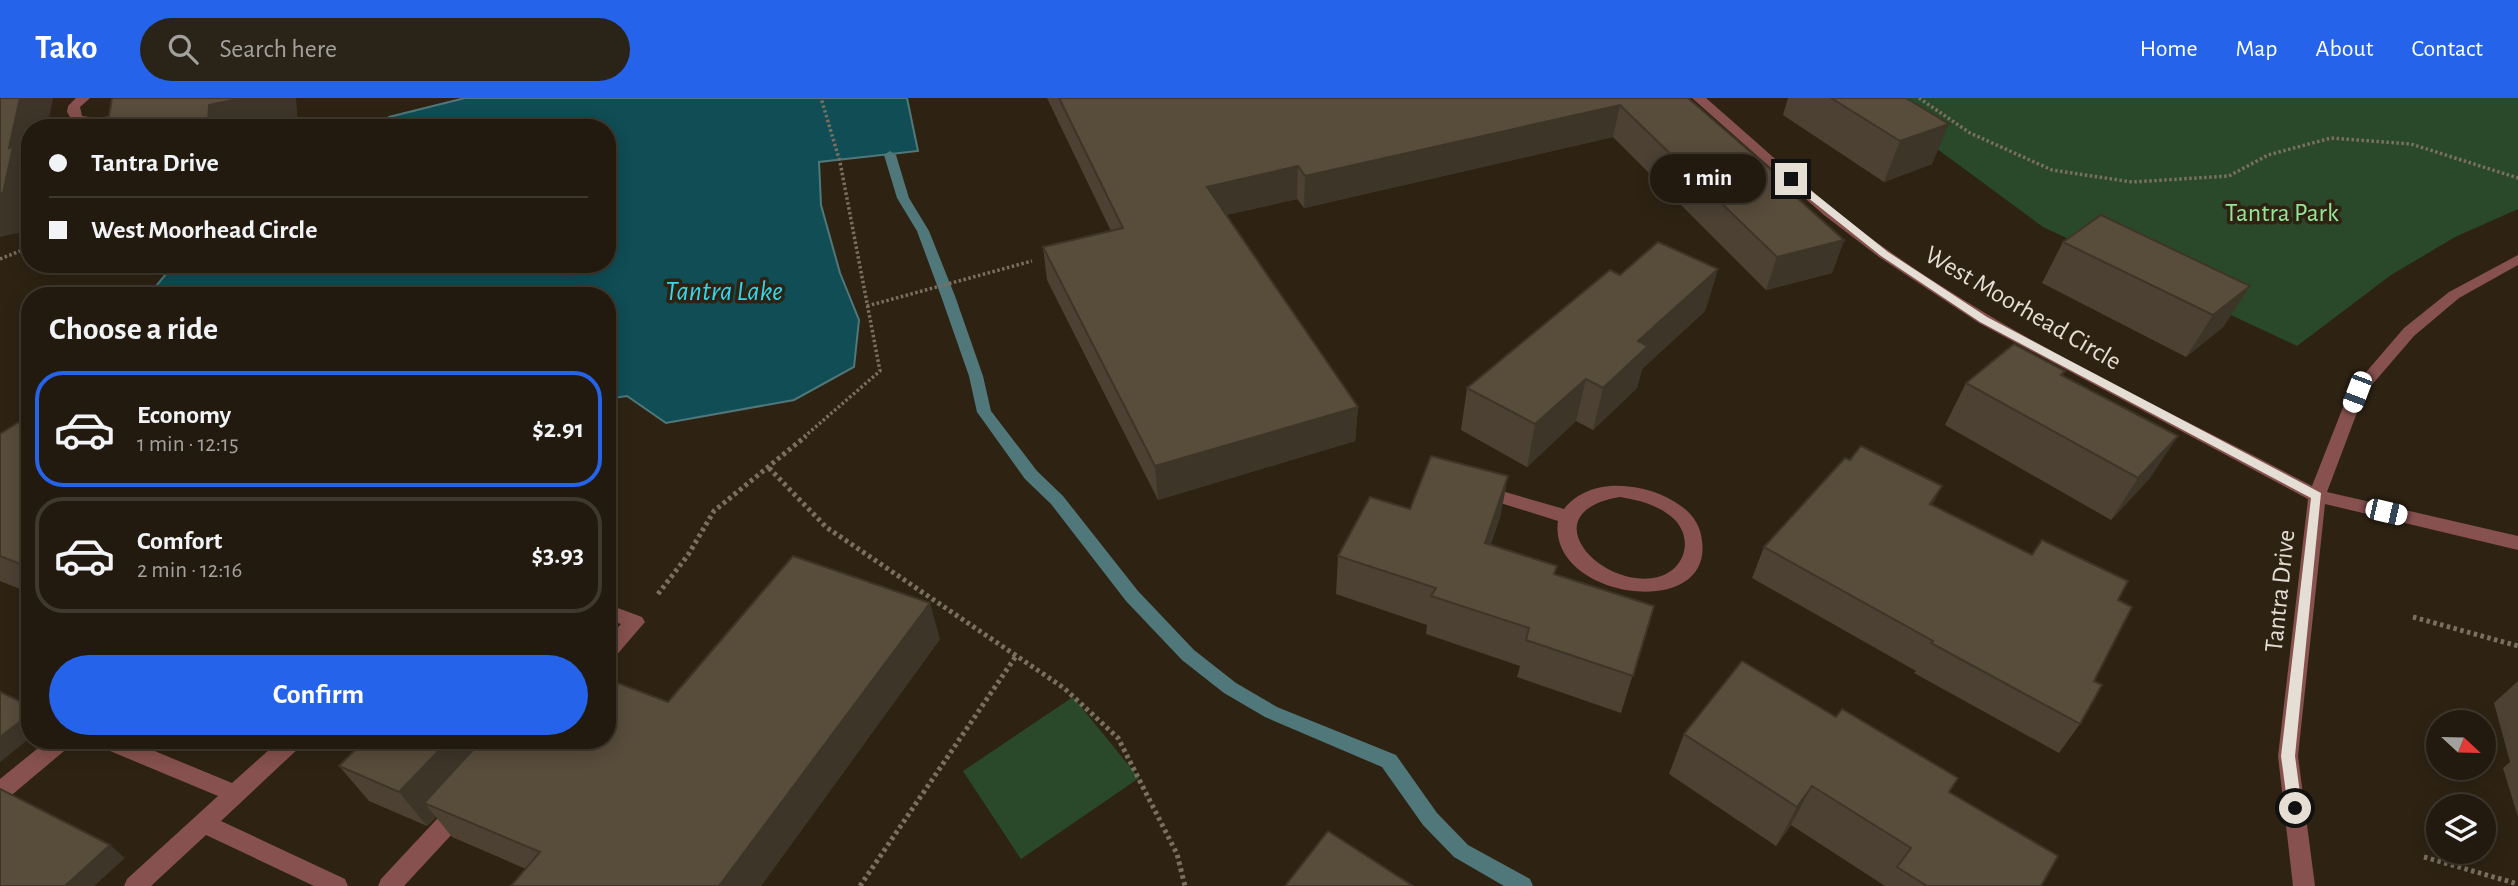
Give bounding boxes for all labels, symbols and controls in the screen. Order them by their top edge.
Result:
search box [140,18,630,81]
icon: search [164,30,202,68]
text: Tako [35,32,98,65]
text: Search here [220,36,337,62]
text: Home [2140,37,2198,61]
text: Map [2236,37,2278,61]
text: About [2316,37,2373,61]
text: Contact [2411,37,2483,61]
text: Tantra Drive [91,150,219,176]
callout: 1 min [1651,154,1766,204]
route end [1775,163,1807,195]
text: 1 min [1684,167,1732,190]
park label: Tantra Park [2225,200,2339,226]
text: West Moorhead Circle [91,217,317,243]
street label: West Moorhead Circle [1920,241,2126,375]
water label: Tantra Lake [665,278,783,306]
text: Choose a ride [49,313,218,345]
car [2340,369,2375,415]
icon: car [53,398,116,461]
text: Economy [137,402,231,428]
text: $2.91 [532,416,584,442]
text: 1 min · 12:15 [137,433,239,456]
car [2364,497,2409,527]
icon: car [53,524,116,587]
text: Comfort [137,528,222,554]
street label: Tantra Drive [2261,528,2299,654]
text: $3.93 [531,542,584,568]
text: 2 min · 12:16 [137,559,242,582]
button: Confirm [49,655,588,735]
north arrow [2426,710,2496,780]
map controls [2426,710,2496,864]
route start [2279,792,2311,824]
button: layers [2426,794,2496,864]

